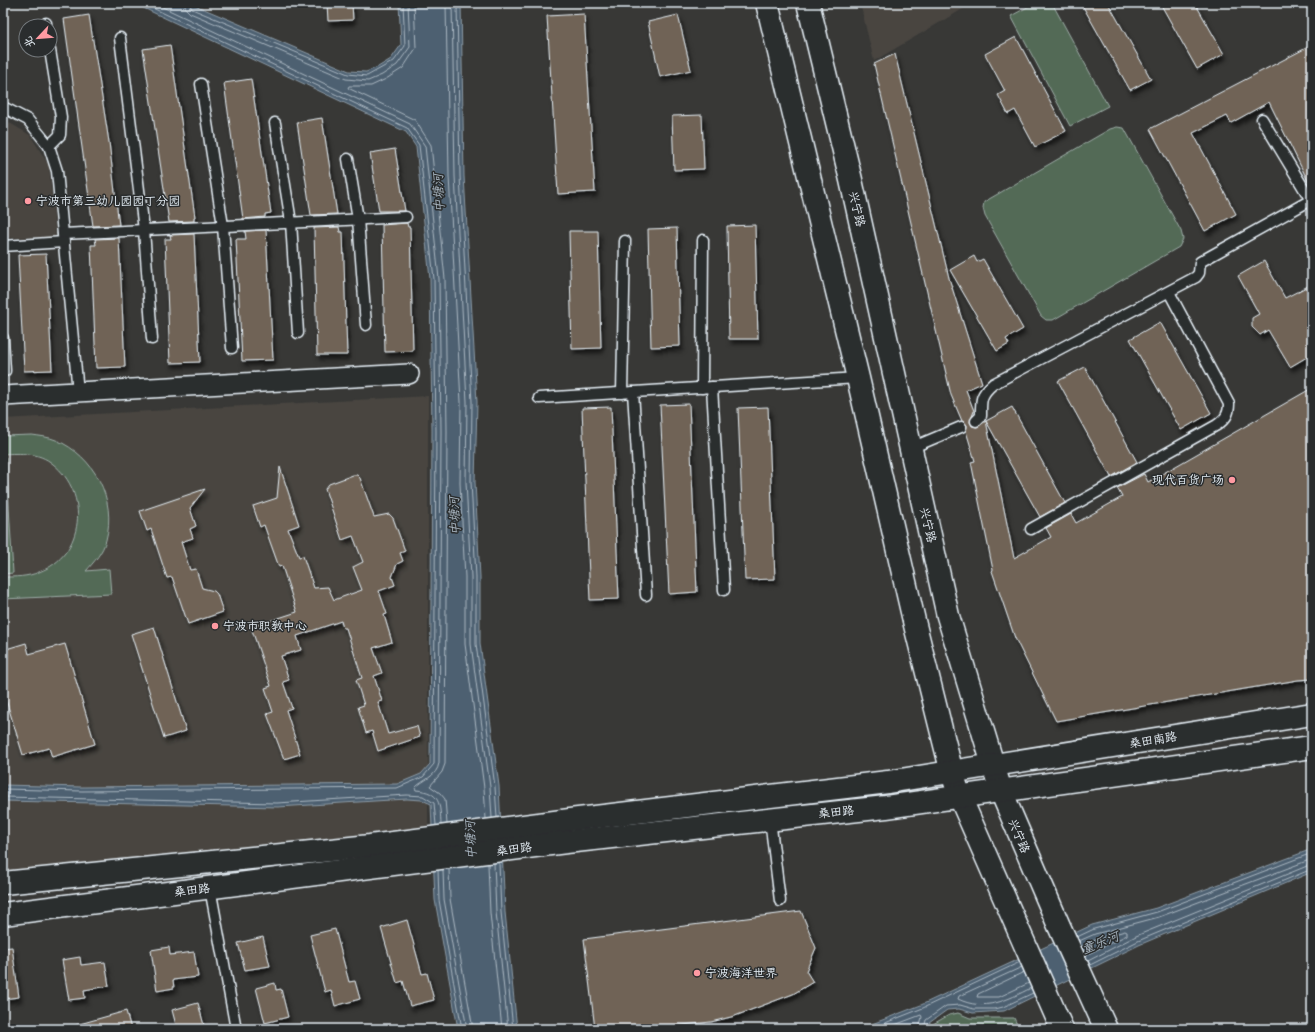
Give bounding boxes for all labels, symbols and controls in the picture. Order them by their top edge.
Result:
north arrow [18,18,58,58]
text: 北 [21,34,38,50]
water label: 中塘河 [430,171,447,213]
street label: 兴宁路 [846,190,868,228]
place label: 宁波市第三幼儿园园丁分园 [36,194,180,208]
marker: 宁波市第三幼儿园园丁分园 [23,196,33,206]
place label: 现代百货广场 [1152,473,1224,487]
marker: 现代百货广场 [1227,475,1237,485]
water label: 中塘河 [446,494,463,536]
street label: 兴宁路 [917,506,939,544]
place label: 宁波市职教中心 [223,619,307,633]
marker: 宁波市职教中心 [210,621,220,631]
street label: 桑田南路 [1128,729,1178,751]
street label: 桑田路 [817,803,855,821]
street label: 兴宁路 [1006,817,1032,855]
water label: 中塘河 [462,818,479,860]
street label: 桑田路 [495,840,533,858]
street label: 桑田路 [173,881,211,899]
water label: 童乐河 [1079,927,1123,957]
place label: 宁波海洋世界 [705,966,777,980]
marker: 宁波海洋世界 [692,968,702,978]

